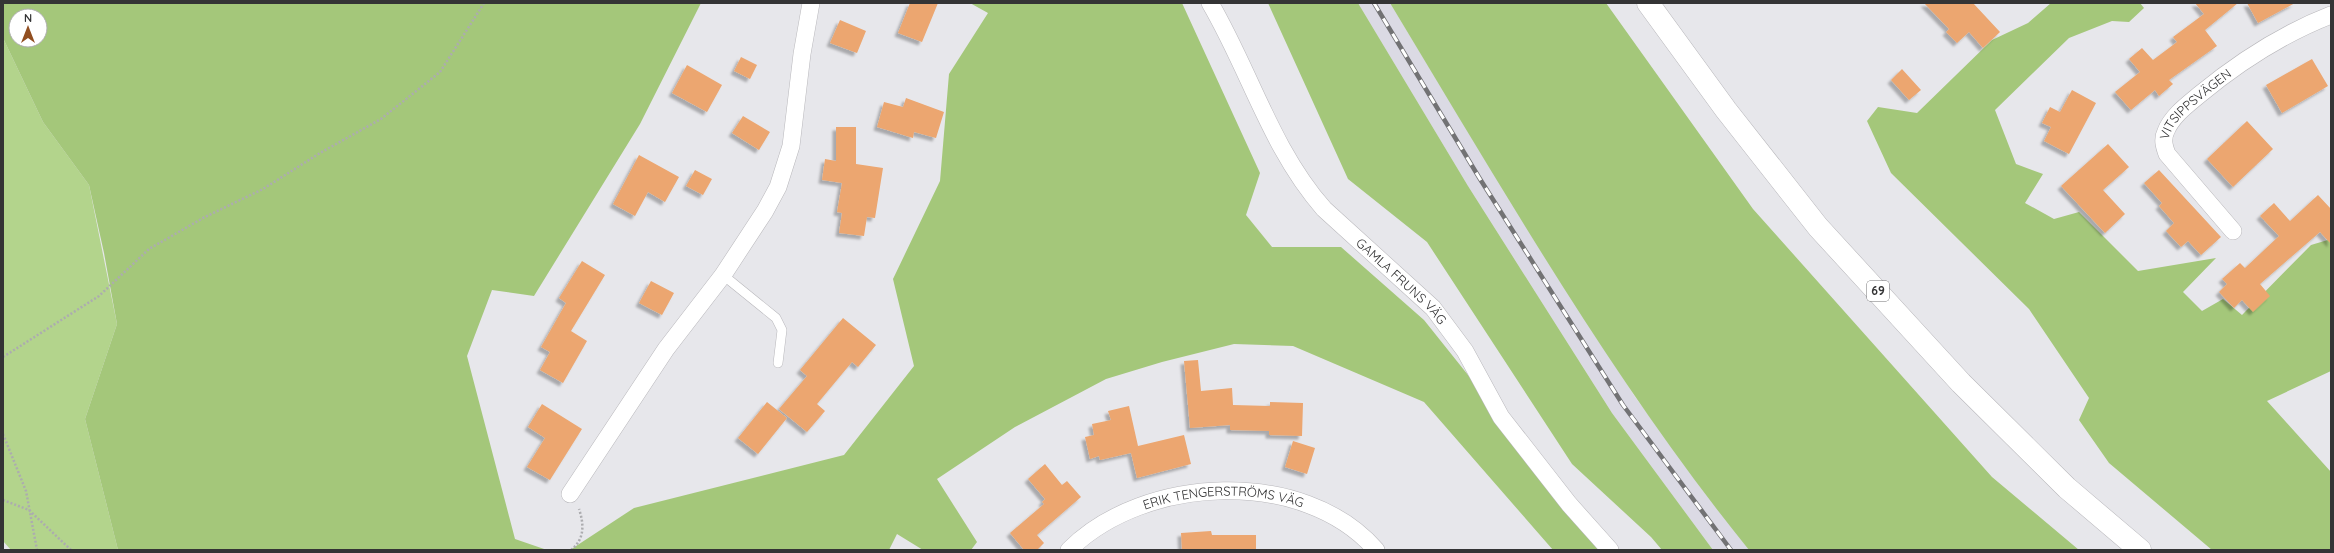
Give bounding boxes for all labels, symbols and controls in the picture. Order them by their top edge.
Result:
north arrow [8,8,48,48]
text: N [24,11,32,25]
street label: VITSIPPSVÄGEN [2156,65,2234,141]
street label: GAMLA FRUNS VÄG [1353,234,1450,327]
road number: 69 [1867,281,1889,301]
street label: ERIK TENGERSTRÖMS VÄG [1141,483,1306,513]

